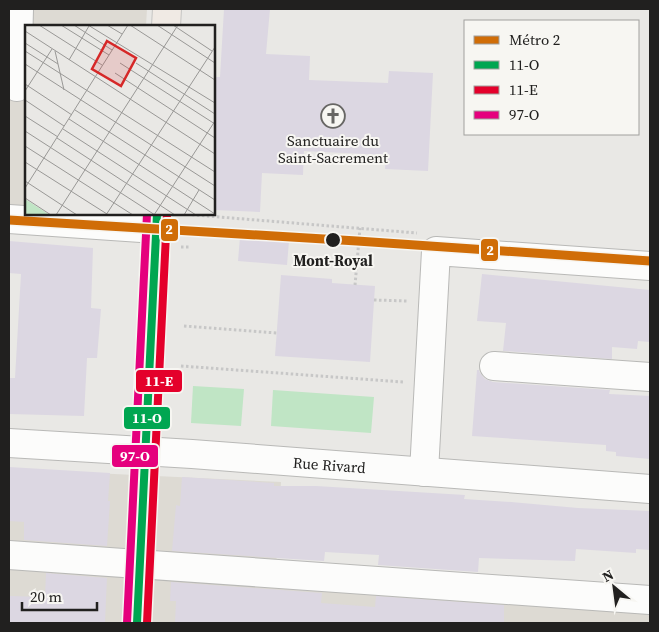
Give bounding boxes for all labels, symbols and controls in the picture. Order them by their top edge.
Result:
legend [464,20,639,135]
inset map [25,25,215,215]
text: Métro 2 [509,29,560,50]
text: 11-O [509,54,539,75]
text: 11-E [509,79,538,100]
church icon: Sanctuaire du Saint-Sacrement [320,103,346,129]
text: 97-O [509,104,539,125]
place label: Sanctuaire du Saint-Sacrement [278,130,388,168]
line badge: 2 [160,218,179,242]
text: 2 [165,219,173,239]
marker: Mont-Royal [324,231,342,249]
line badge: 2 [480,238,499,262]
text: 2 [486,240,494,260]
place label: Mont-Royal [293,250,373,271]
line badge: 11-E [135,369,183,393]
text: 11-E [145,371,173,391]
line badge: 11-O [123,406,171,430]
text: 11-O [132,408,162,428]
line badge: 97-O [111,444,159,468]
text: 97-O [120,446,150,466]
street label: Rue Rivard [292,451,367,478]
north arrow [589,562,639,612]
text: N [598,564,617,587]
scale bar [22,580,98,612]
text: 20 m [30,586,62,607]

